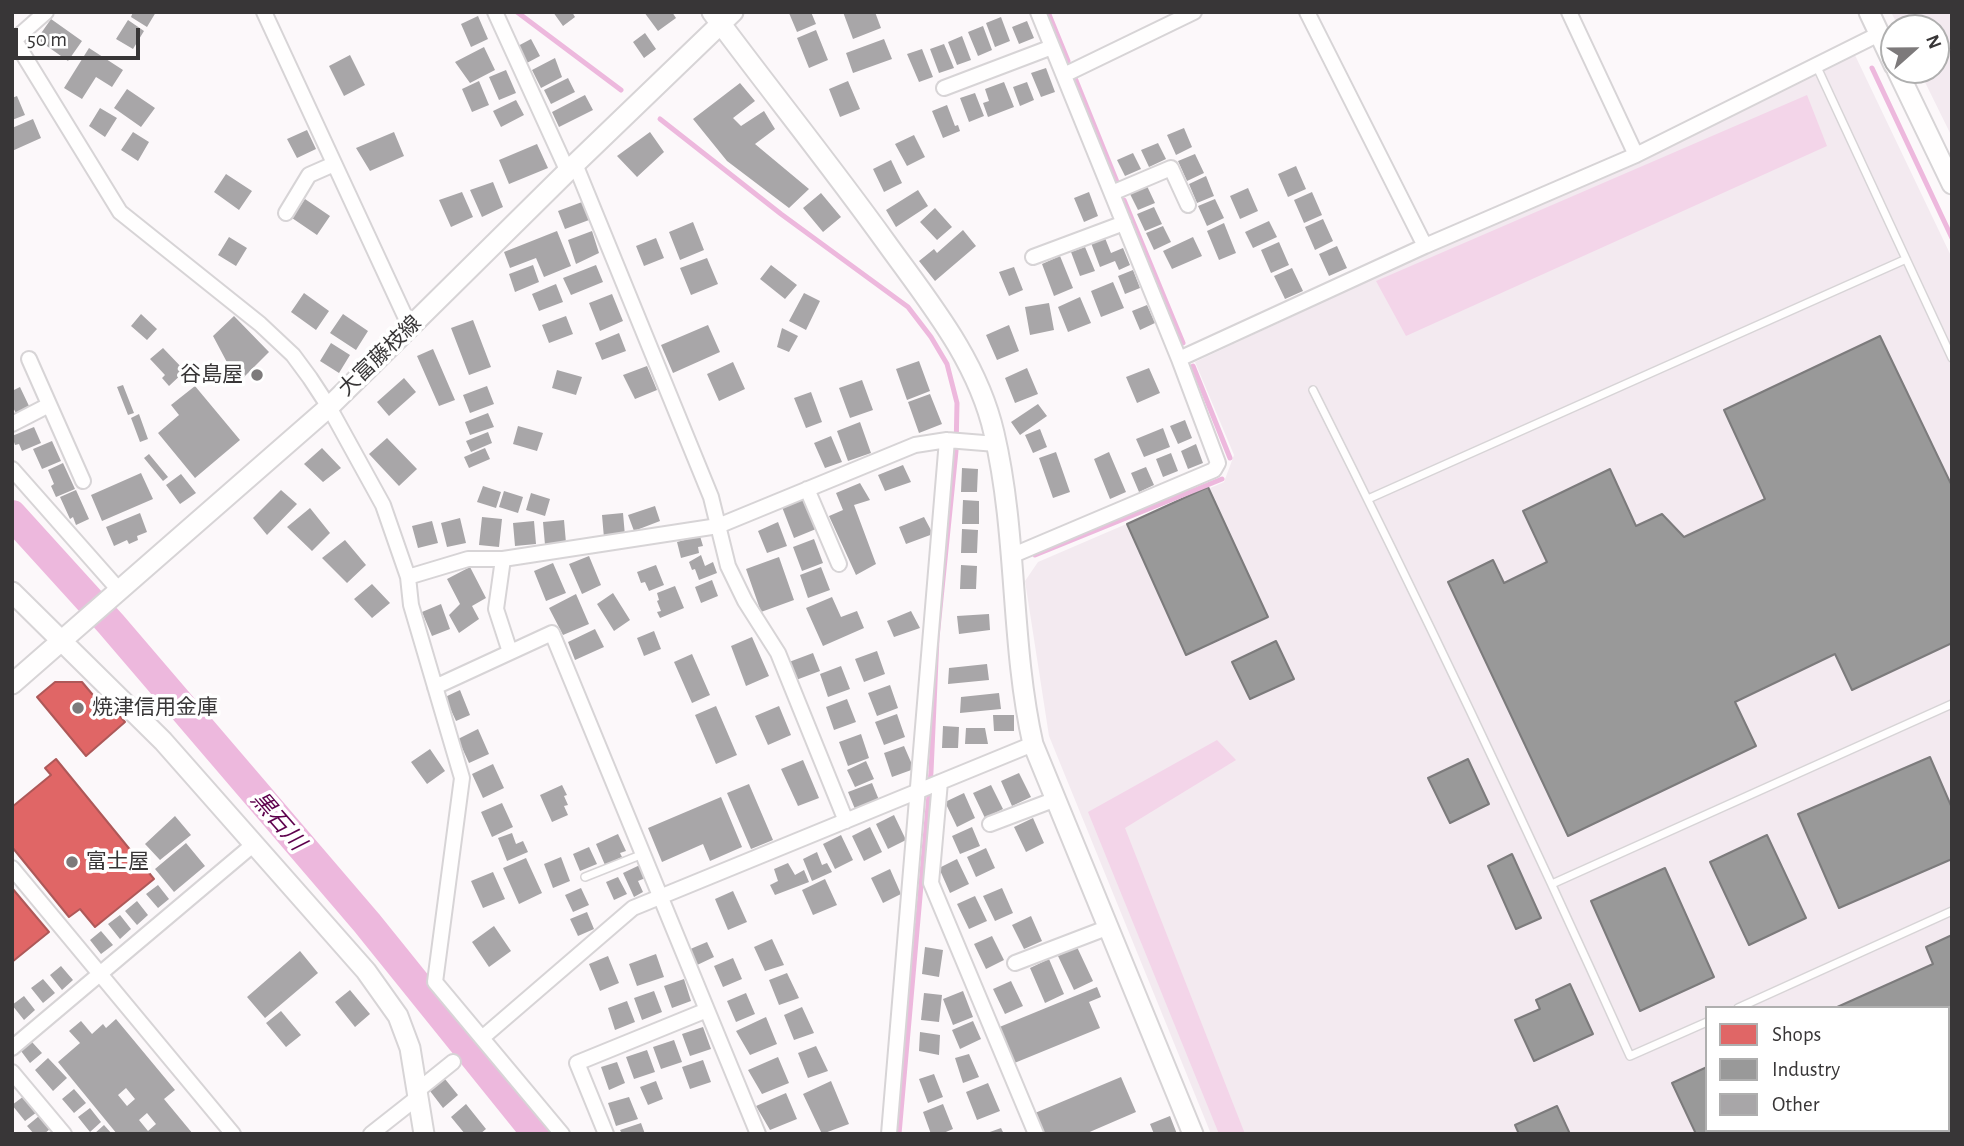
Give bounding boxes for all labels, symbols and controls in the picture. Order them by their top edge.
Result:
scale bar [18,14,144,58]
north arrow [1880,14,1950,84]
text: 50 m [27,29,67,50]
text: N [1922,32,1944,52]
street label: 大富藤枝線 [333,310,427,402]
place label: 谷島屋 [180,362,243,388]
marker: 谷島屋 [249,367,265,383]
place label: 焼津信用金庫 [92,695,218,721]
marker: 焼津信用金庫 [70,700,86,716]
water label: 黒石川 [245,786,311,856]
place label: 富士屋 [86,849,149,875]
marker: 富士屋 [64,854,80,870]
legend [1705,1006,1950,1132]
text: Shops [1772,1024,1821,1045]
text: Industry [1772,1059,1840,1080]
text: Other [1772,1094,1819,1115]

